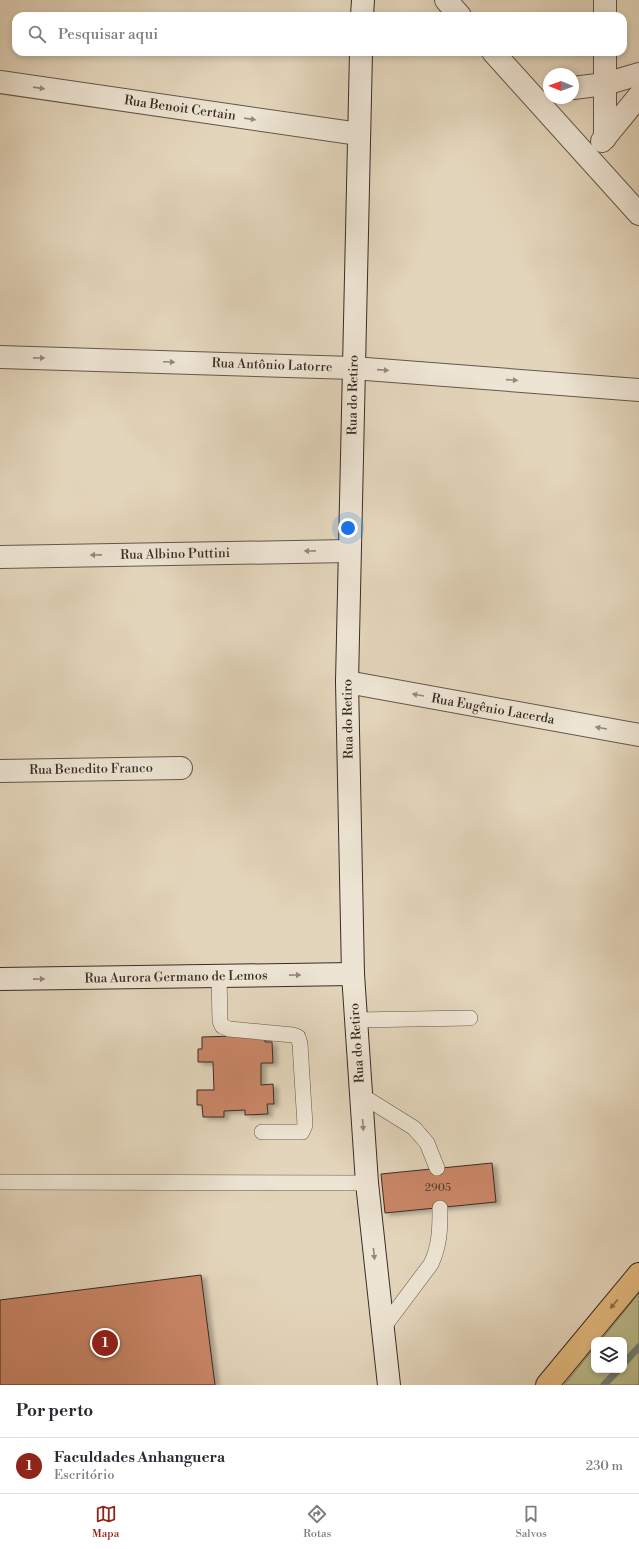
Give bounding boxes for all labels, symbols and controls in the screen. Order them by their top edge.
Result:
search box [12,12,627,56]
icon: search [26,23,48,45]
text: Pesquisar aqui [58,25,158,44]
north arrow [543,68,579,104]
one-way arrow [33,85,45,91]
street label: Rua Benoit Certain [123,92,237,124]
one-way arrow [244,116,256,122]
one-way arrow [33,354,45,361]
street label: Rua Antônio Latorre [211,355,333,375]
street label: Rua do Retiro [344,355,362,435]
one-way arrow [163,358,175,365]
one-way arrow [377,367,389,373]
one-way arrow [506,377,518,384]
your location [338,518,358,538]
street label: Rua Albino Puttini [120,545,230,563]
one-way arrow [303,548,316,554]
one-way arrow [89,552,102,558]
street label: Rua do Retiro [339,679,357,759]
street label: Rua Eugênio Lacerda [430,690,556,728]
one-way arrow [412,692,424,698]
one-way arrow [595,725,607,731]
street label: Rua Benedito Franco [29,760,153,778]
street label: Rua Aurora Germano de Lemos [84,967,268,987]
one-way arrow [289,972,302,978]
one-way arrow [33,976,46,982]
street label: Rua do Retiro [346,1002,368,1084]
one-way arrow [359,1119,366,1131]
house number: 2905 [425,1181,451,1195]
one-way arrow [371,1248,378,1260]
one-way arrow [609,1299,618,1310]
pin: 1 [92,1328,118,1358]
map controls [591,1337,627,1373]
button: layers [591,1337,627,1373]
text: Por perto [16,1400,93,1422]
text: Faculdades Anhanguera [54,1448,225,1467]
text: 1 [26,1458,32,1474]
text: 230 m [586,1458,623,1474]
text: Escritório [54,1467,114,1483]
tab: Mapa [92,1503,119,1541]
tab: Rotas [303,1503,331,1541]
tab: Salvos [515,1503,547,1541]

